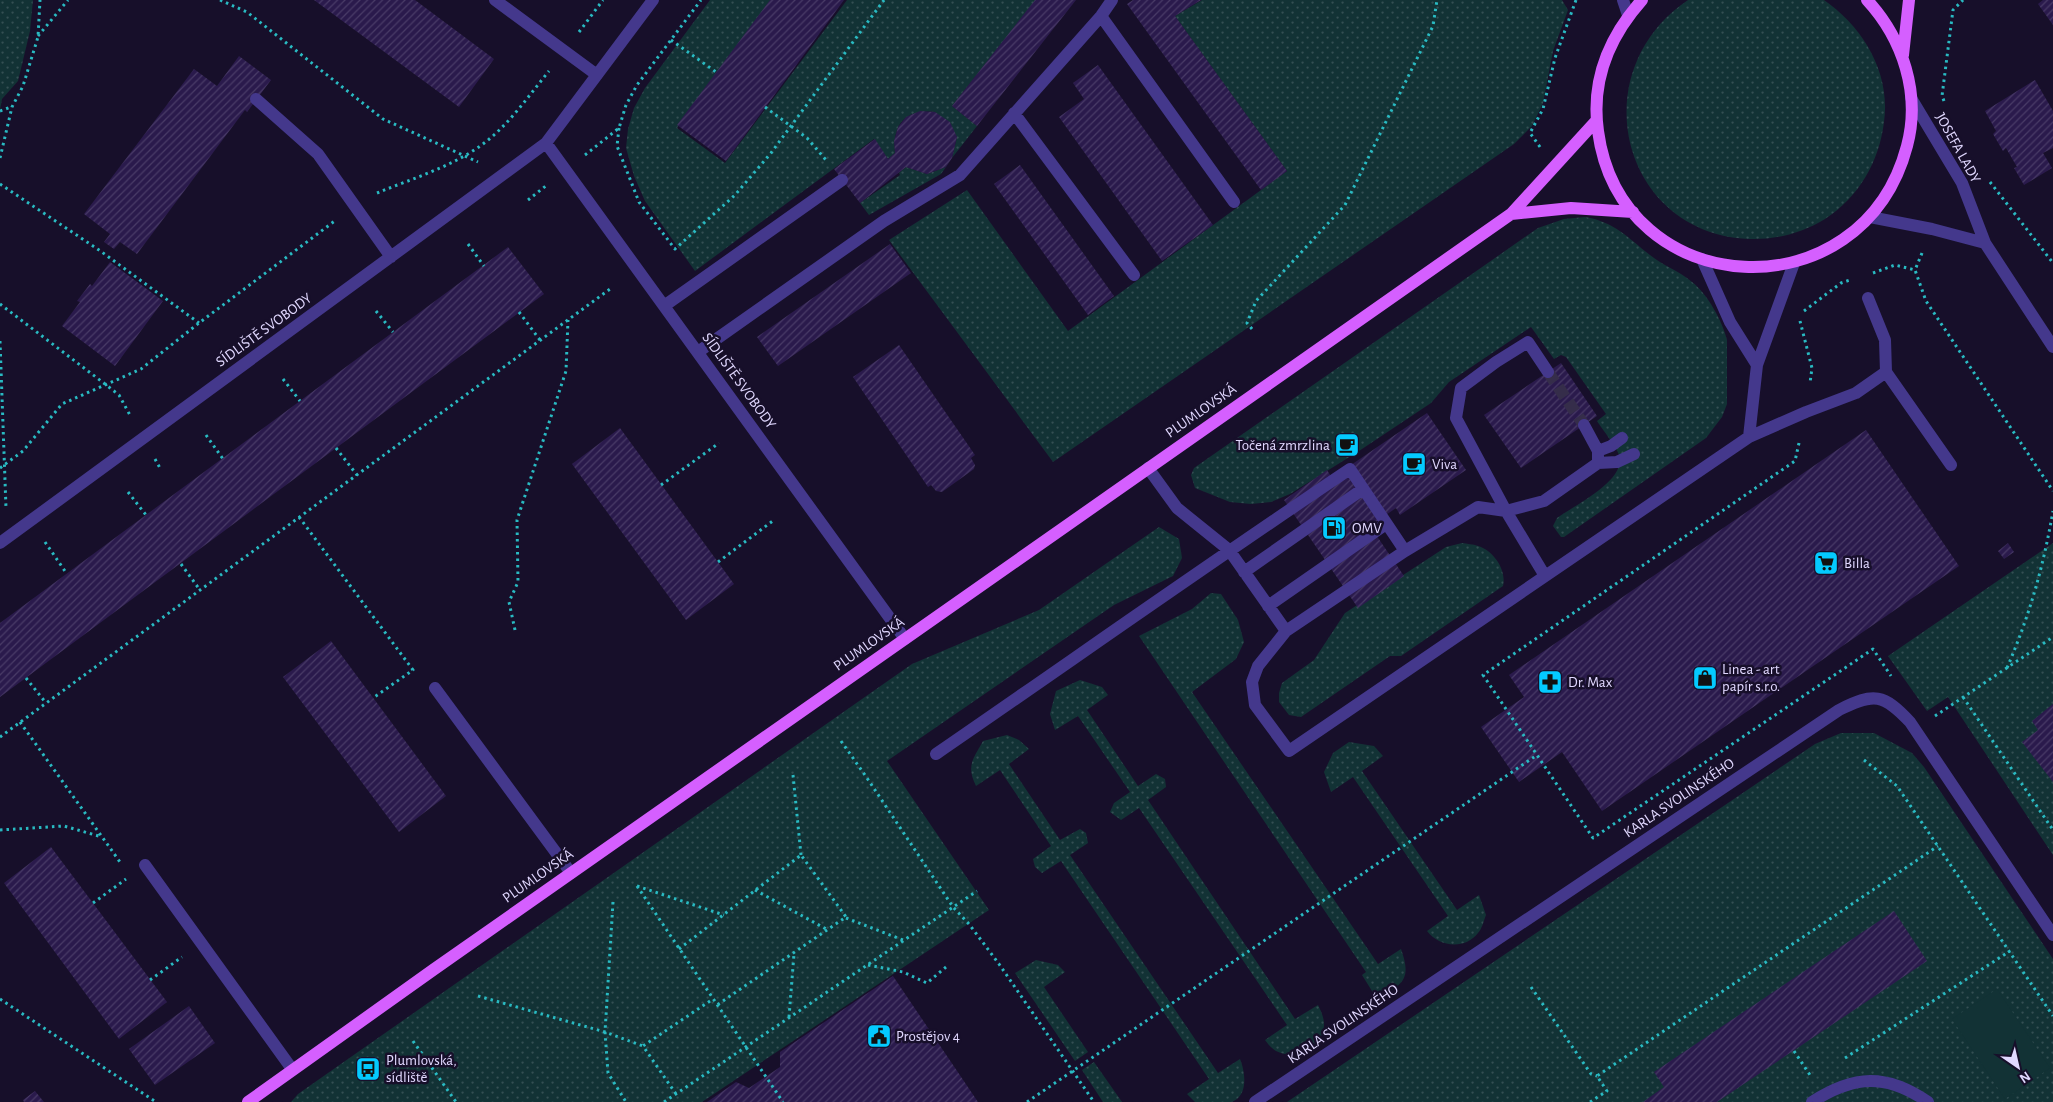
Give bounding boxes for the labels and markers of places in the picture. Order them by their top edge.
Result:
cafe icon: Točená zmrzlina [1334,432,1360,458]
place label: Točená zmrzlina [1235,438,1330,453]
cafe icon: Viva [1401,451,1427,477]
place label: Viva [1432,457,1457,472]
fuel station icon: OMV [1321,515,1347,541]
place label: OMV [1352,521,1382,536]
supermarket icon: Billa [1813,550,1839,576]
place label: Billa [1844,556,1870,571]
place label: Linea - art papír s.r.o. [1722,662,1780,694]
shop icon: Linea - art papír s.r.o. [1692,665,1718,691]
pharmacy icon: Dr. Max [1537,669,1563,695]
place label: Dr. Max [1568,675,1613,690]
public building icon: Prostějov 4 [866,1023,892,1049]
place label: Prostějov 4 [896,1029,960,1044]
place label: Plumlovská, sídliště [386,1053,457,1085]
bus stop icon: Plumlovská, sídliště [355,1056,381,1082]

